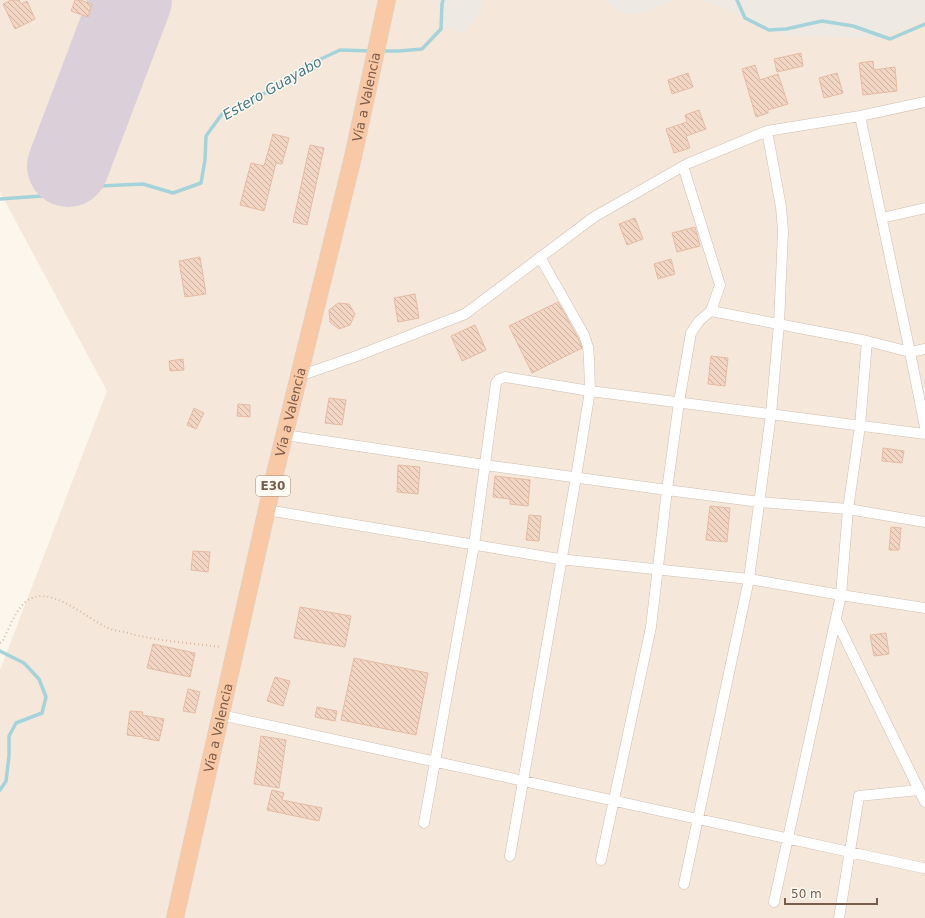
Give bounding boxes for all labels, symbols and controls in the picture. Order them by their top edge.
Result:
street label: Vía a Valencia [349,51,383,143]
water label: Estero Guayabo [220,53,324,123]
street label: Vía a Valencia [272,366,308,458]
road number: E30 [256,476,290,496]
street label: Vía a Valencia [200,682,235,774]
scale bar [785,880,877,906]
text: 50 m [791,887,822,901]

